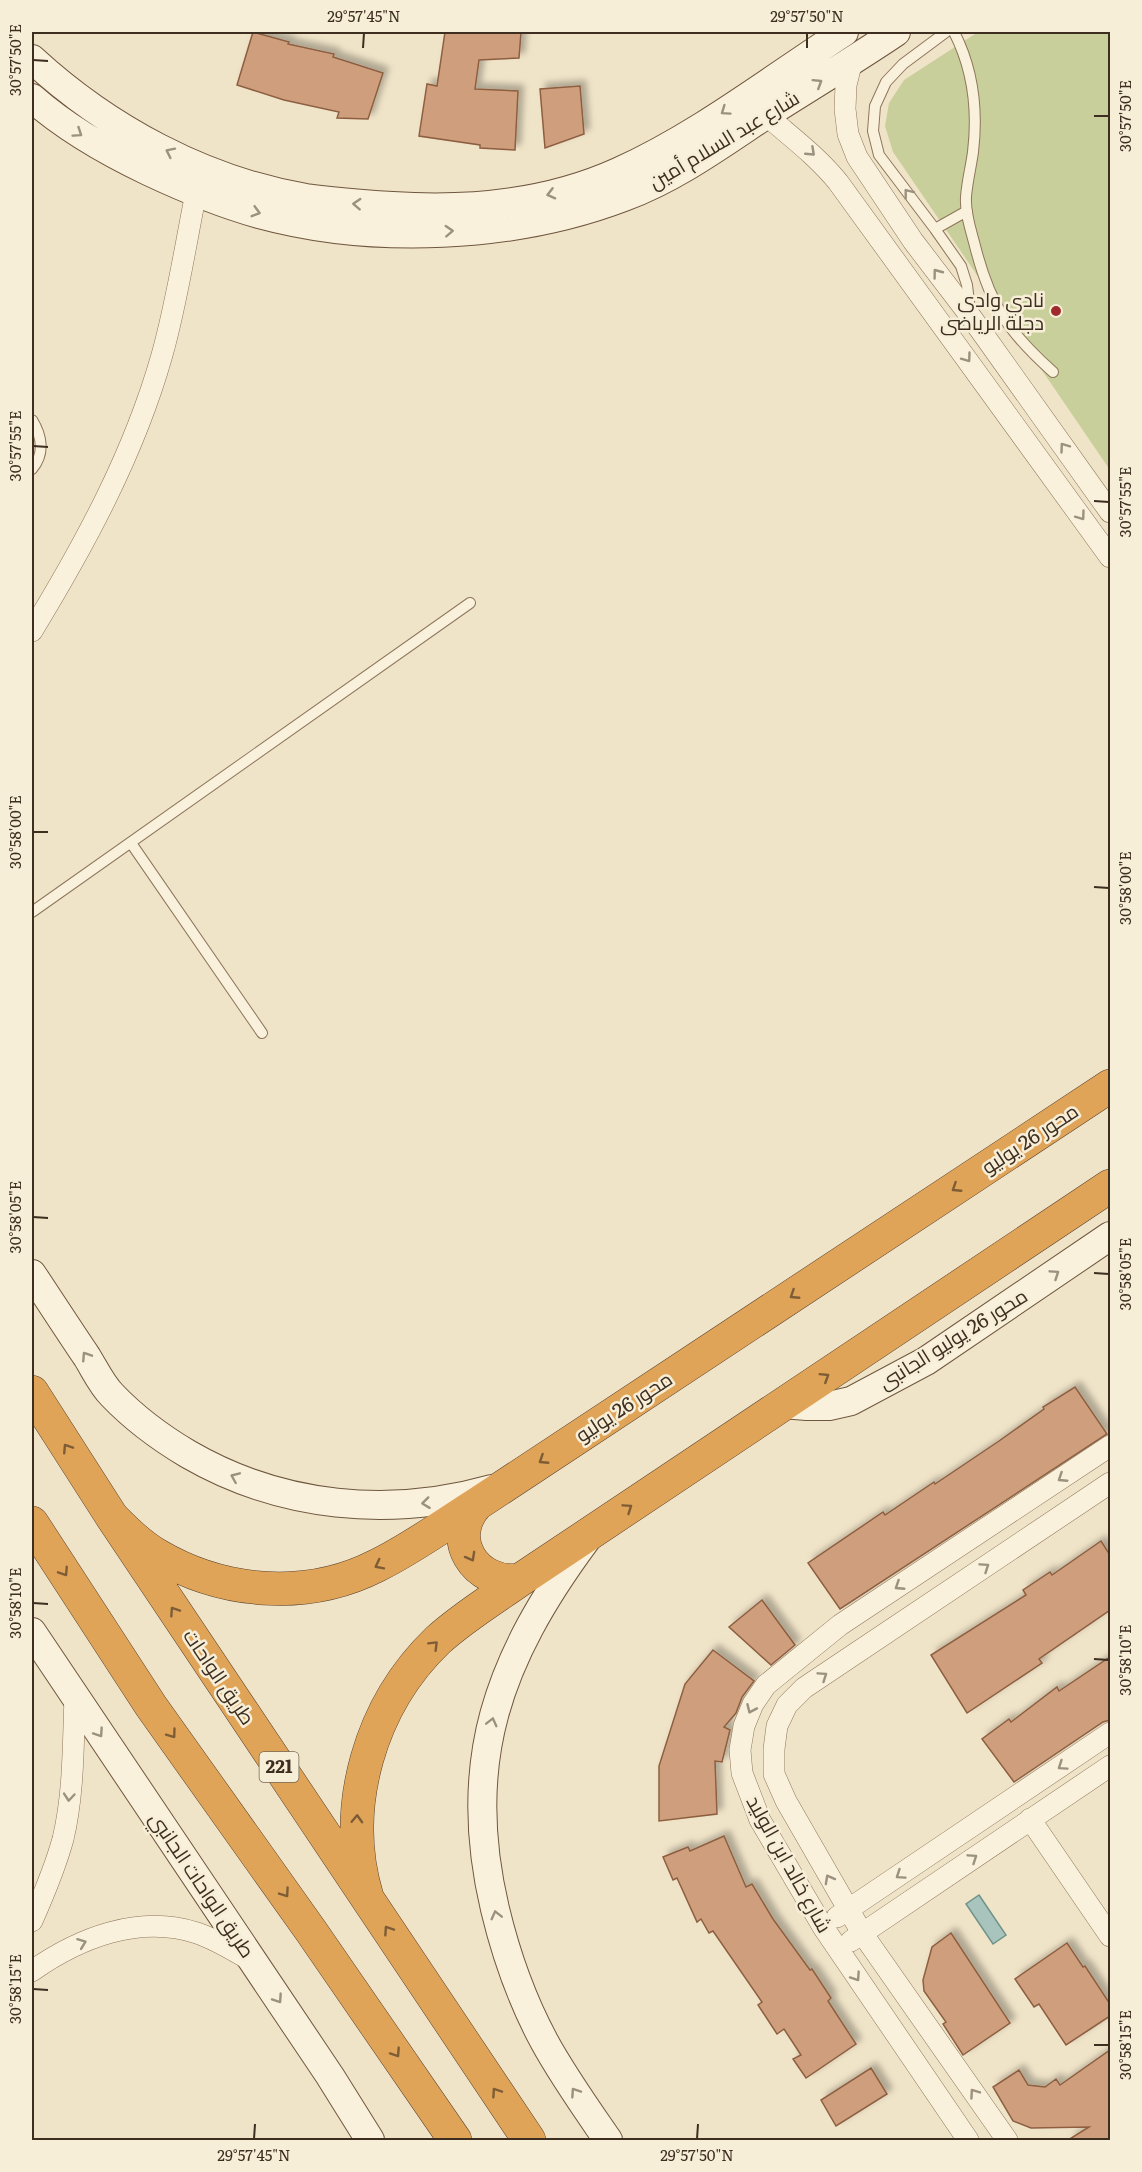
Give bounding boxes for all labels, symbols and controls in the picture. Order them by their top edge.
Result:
text: 29°57'45"N [327,4,401,27]
text: 29°57'50"N [770,4,844,27]
text: 30°57'50"E [3,24,26,96]
one-way arrow [812,78,822,90]
text: 30°57'50"E [1113,80,1136,152]
street label: شارع عبد السلام أمين [642,81,805,196]
one-way arrow [721,104,732,115]
one-way arrow [71,126,82,137]
one-way arrow [804,145,815,156]
one-way arrow [166,148,177,160]
one-way arrow [546,187,556,200]
one-way arrow [904,189,915,200]
one-way arrow [353,197,362,210]
one-way arrow [250,205,260,217]
one-way arrow [444,225,453,238]
one-way arrow [933,268,944,279]
place label: نادي وادى دجلة الرياضى [940,283,1044,336]
marker: نادي وادى دجلة الرياضى [1049,304,1063,318]
one-way arrow [959,351,970,362]
text: 30°57'55"E [3,411,26,482]
one-way arrow [1060,443,1071,454]
text: 30°57'55"E [1113,467,1136,538]
one-way arrow [1074,509,1085,520]
text: 30°58'00"E [3,795,26,869]
text: 30°58'00"E [1113,851,1136,925]
street label: محور 26 يوليو [974,1095,1083,1180]
one-way arrow [952,1180,963,1191]
text: 30°58'05"E [3,1181,26,1253]
text: 30°58'05"E [1113,1238,1136,1310]
one-way arrow [1048,1270,1059,1281]
street label: محور 26 يوليو الجانبى [872,1279,1032,1395]
one-way arrow [789,1288,800,1299]
one-way arrow [82,1352,93,1363]
street label: محور 26 يوليو [568,1363,677,1448]
one-way arrow [819,1372,829,1384]
one-way arrow [63,1444,74,1455]
one-way arrow [539,1453,550,1464]
one-way arrow [1057,1471,1068,1482]
one-way arrow [230,1472,241,1484]
one-way arrow [421,1496,430,1509]
one-way arrow [621,1504,632,1515]
one-way arrow [464,1551,475,1561]
one-way arrow [374,1557,385,1569]
one-way arrow [978,1563,989,1574]
one-way arrow [56,1566,68,1576]
text: 30°58'10"E [3,1567,26,1639]
one-way arrow [895,1579,906,1590]
one-way arrow [171,1606,182,1617]
street label: طريق الواحات [177,1622,264,1730]
text: 30°58'10"E [1113,1624,1136,1696]
one-way arrow [427,1641,438,1652]
one-way arrow [816,1672,827,1683]
one-way arrow [747,1703,759,1714]
one-way arrow [484,1718,497,1728]
one-way arrow [92,1726,103,1737]
one-way arrow [164,1728,175,1739]
road number: 221 [260,1752,298,1782]
one-way arrow [1058,1759,1069,1770]
street label: شارع خالد ابن الوليد [740,1789,841,1938]
one-way arrow [63,1793,76,1802]
street label: طريق الواحات الجانبي [141,1805,264,1965]
one-way arrow [351,1814,363,1823]
one-way arrow [966,1854,977,1865]
one-way arrow [896,1867,906,1879]
one-way arrow [825,1875,836,1885]
one-way arrow [278,1887,289,1898]
one-way arrow [491,1910,504,1920]
one-way arrow [384,1925,395,1936]
one-way arrow [76,1938,87,1950]
text: 30°58'15"E [3,1954,26,2024]
one-way arrow [849,1970,860,1981]
one-way arrow [271,1992,282,2003]
text: 30°58'15"E [1113,2010,1136,2080]
one-way arrow [389,2047,400,2058]
one-way arrow [492,2088,504,2098]
one-way arrow [571,2088,582,2099]
one-way arrow [970,2088,981,2099]
text: 29°57'45"N [217,2143,291,2166]
text: 29°57'50"N [660,2143,734,2166]

